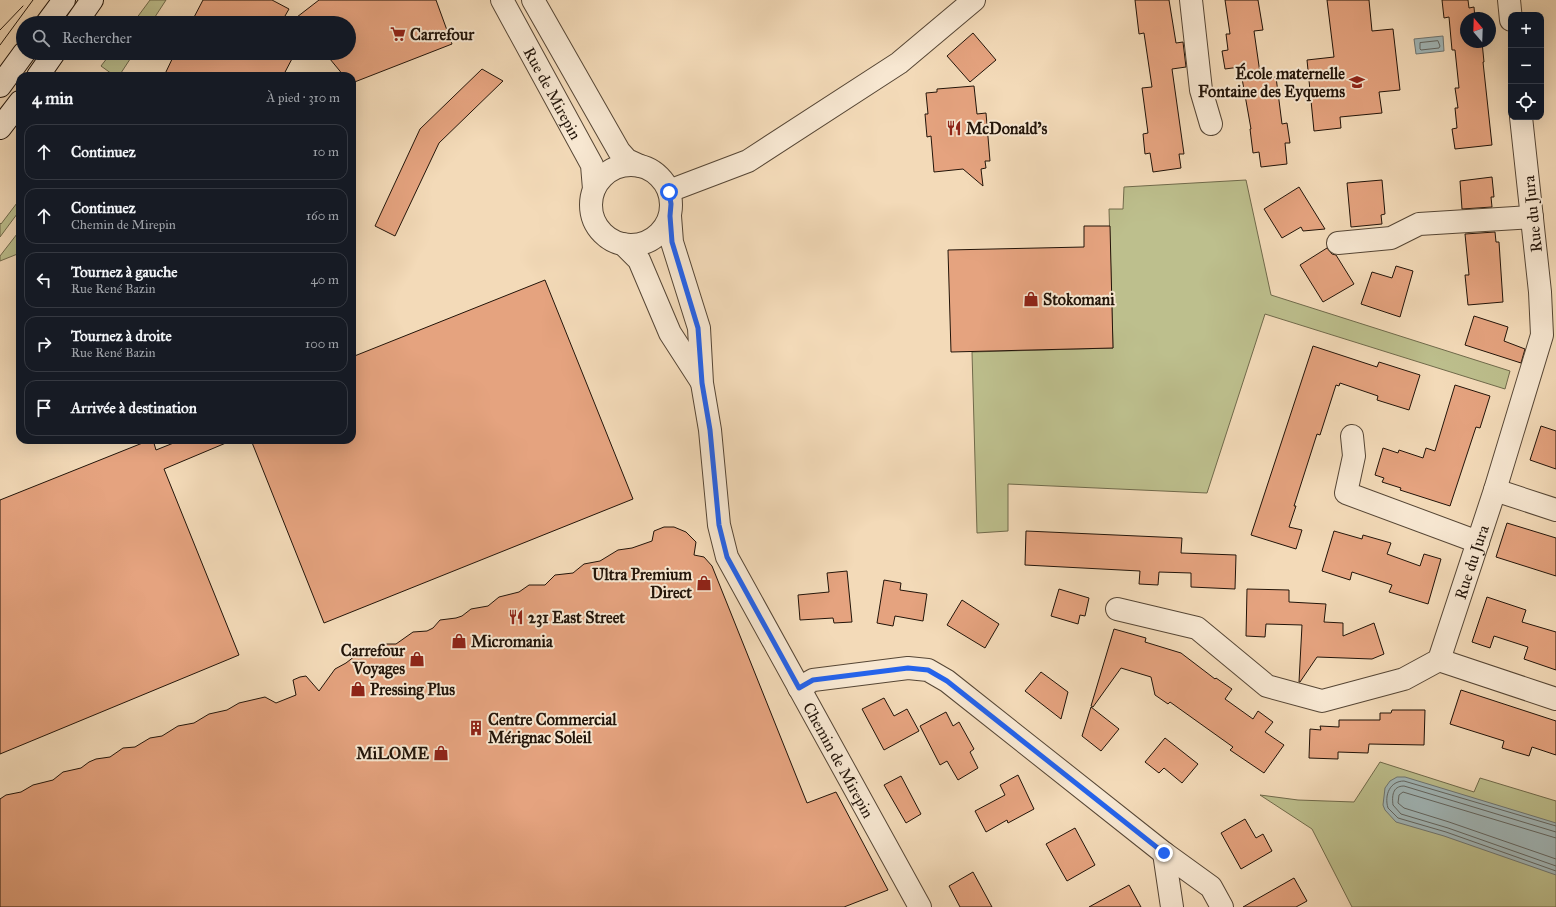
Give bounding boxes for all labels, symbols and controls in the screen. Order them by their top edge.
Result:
north arrow [1460,12,1496,48]
map controls [1508,12,1544,120]
button: + [1508,12,1544,48]
search box [16,16,356,60]
supermarket icon: Carrefour [389,25,407,43]
place label: Carrefour [410,25,475,44]
icon: search [30,27,52,49]
text: Rechercher [62,29,132,47]
street label: Rue de Mirepin [519,44,585,143]
button: − [1508,48,1544,84]
place label: École maternelle Fontaine des Eyquems [1198,62,1345,102]
school or university icon: École maternelle Fontaine des Eyquems [1348,73,1366,91]
button: locate [1508,84,1544,120]
text: 4 min [32,88,73,109]
text: À pied · 310 m [266,90,340,106]
restaurant icon: McDonald's [945,119,963,137]
place label: McDonald's [966,119,1047,138]
icon: ahead [33,141,55,163]
text: Continuez [71,143,136,161]
text: 10 m [313,144,339,160]
street label: Rue du Jura [1519,174,1547,253]
route start [660,183,678,201]
text: Continuez [71,199,136,217]
icon: ahead [33,205,55,227]
text: 160 m [306,208,339,224]
text: Chemin de Mirepin [71,217,176,233]
text: Tournez à gauche [71,263,178,281]
icon: left [33,269,55,291]
text: 40 m [310,272,339,288]
text: Rue René Bazin [71,281,156,297]
shop icon: Stokomani [1022,290,1040,308]
place label: Stokomani [1043,290,1115,309]
text: Tournez à droite [71,327,172,345]
icon: right [33,333,55,355]
text: 100 m [305,336,339,352]
text: Rue René Bazin [71,345,156,361]
icon: arrive [33,397,55,419]
text: Arrivée à destination [71,399,197,417]
street label: Rue du Jura [1451,522,1493,602]
place label: Ultra Premium Direct [592,565,693,602]
shop icon: Ultra Premium Direct [695,574,713,592]
restaurant icon: 231 East Street [507,608,525,626]
place label: 231 East Street [528,608,625,628]
shop icon: Micromania [450,632,468,650]
place label: Micromania [471,632,554,651]
place label: Carrefour Voyages [341,641,406,679]
shop icon: Carrefour Voyages [408,650,426,668]
shop icon: Pressing Plus [349,680,367,698]
place label: Pressing Plus [370,680,455,700]
street label: Chemin de Mirepin [799,699,878,821]
place label: Centre Commercial Mérignac Soleil [488,710,617,748]
building icon: Centre Commercial Mérignac Soleil [467,719,485,737]
place label: MiLOME [356,744,430,763]
shop icon: MiLOME [432,744,450,762]
route end [1155,844,1173,862]

